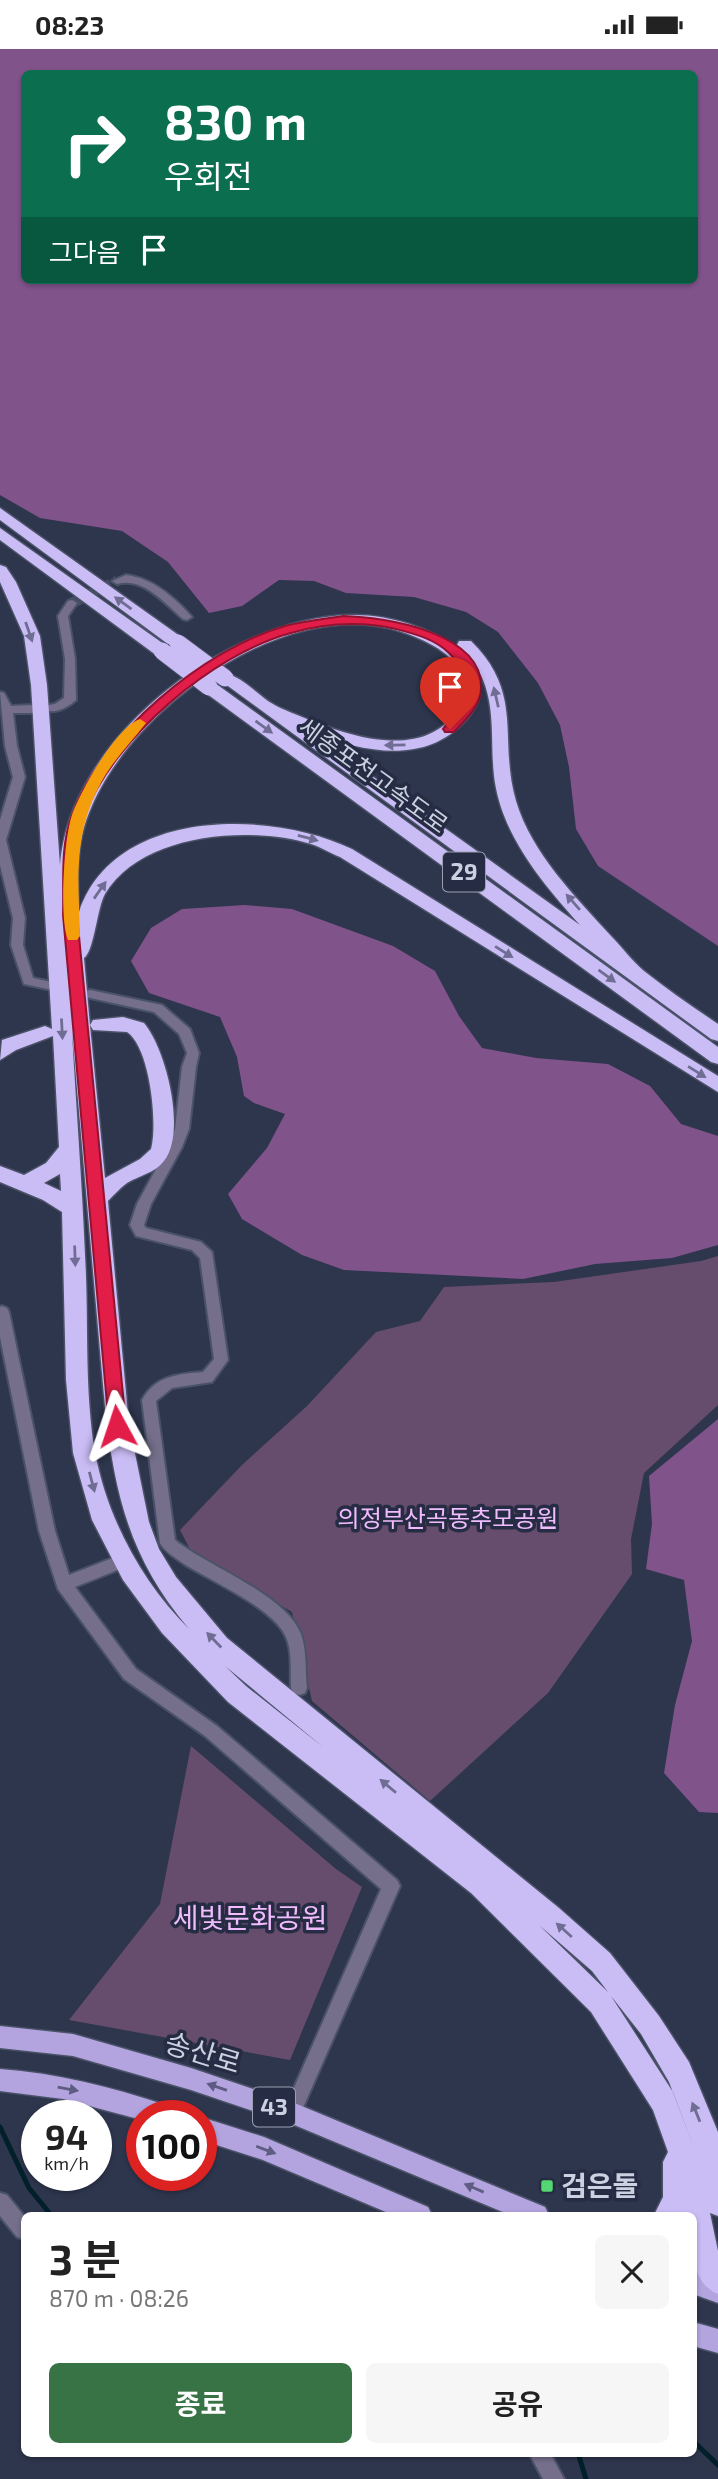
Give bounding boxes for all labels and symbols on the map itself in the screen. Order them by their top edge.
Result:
one-way arrow [114,596,132,610]
one-way arrow [24,621,35,642]
pin [420,657,480,729]
one-way arrow [491,686,502,708]
street label: 세종포천고속도로 [294,711,454,838]
one-way arrow [255,720,273,734]
one-way arrow [384,739,406,751]
one-way arrow [298,834,319,844]
road number: 29 [443,853,485,891]
one-way arrow [93,881,107,899]
one-way arrow [566,894,581,911]
one-way arrow [494,946,514,959]
one-way arrow [598,969,616,983]
one-way arrow [57,1018,68,1040]
one-way arrow [688,1066,707,1079]
one-way arrow [69,1245,80,1267]
position arrow [80,1389,154,1463]
one-way arrow [87,1471,98,1493]
park label: 의정부산곡동추모공원 [338,1503,558,1532]
one-way arrow [206,1632,222,1649]
one-way arrow [380,1778,398,1793]
park label: 세빛문화공원 [173,1900,327,1934]
one-way arrow [555,1922,573,1938]
street label: 송산로 [161,2024,245,2080]
one-way arrow [206,2081,227,2092]
one-way arrow [57,2084,79,2095]
road number: 43 [253,2087,295,2127]
speed limit sign: 100 [126,2100,217,2191]
one-way arrow [690,2102,702,2122]
one-way arrow [255,2144,276,2155]
place label: 검은돌 [561,2168,638,2202]
marker: 검은돌 [539,2178,555,2194]
one-way arrow [464,2182,484,2194]

